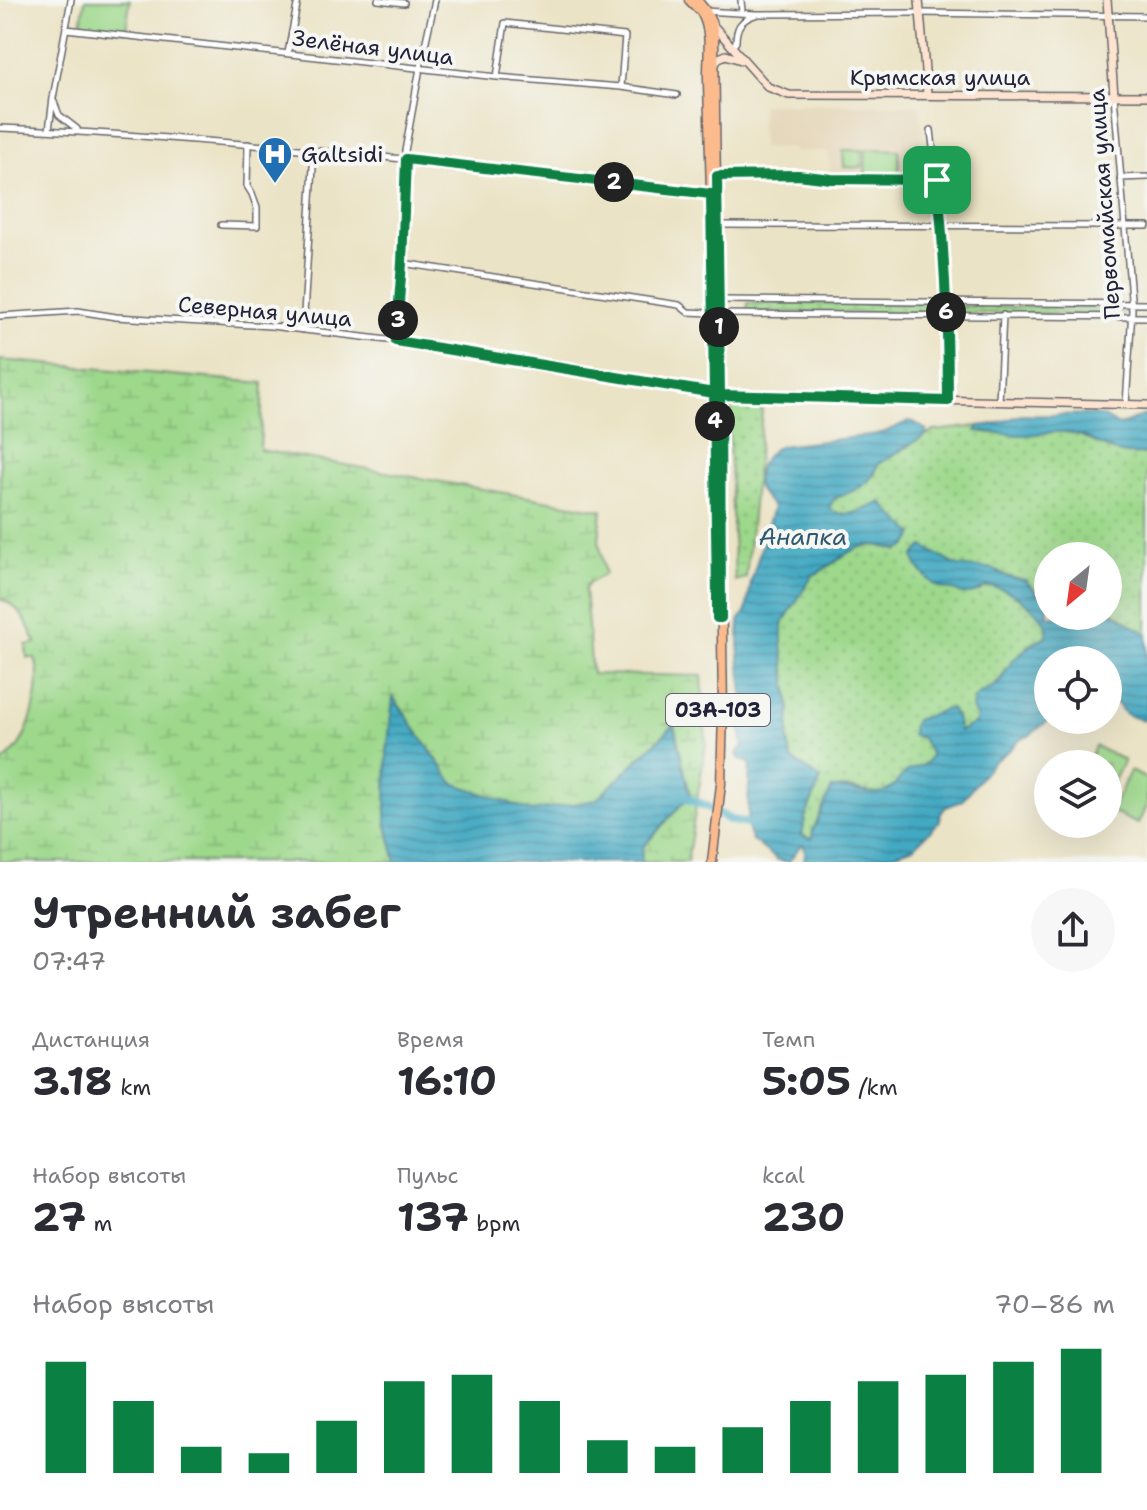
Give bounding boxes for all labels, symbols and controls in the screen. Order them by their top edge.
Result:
street label: Зелёная улица [291,23,456,72]
street label: Крымская улица [850,63,1031,92]
street label: Первомайская улица [1082,87,1127,320]
hospital icon: Galtsidi [256,135,294,185]
place label: Galtsidi [301,140,384,169]
pin [903,146,971,214]
icon: arrive [915,158,959,202]
pin: 2 [594,162,634,202]
text: 2 [606,167,622,196]
street label: Северная улица [177,289,353,334]
pin: 6 [926,292,966,332]
text: 6 [938,297,954,326]
pin: 3 [378,300,418,340]
text: 3 [390,305,406,334]
pin: 1 [699,307,739,347]
text: 1 [714,312,724,341]
pin: 4 [695,401,735,441]
text: 4 [707,406,723,435]
water label: Анапка [759,521,847,553]
north arrow [1034,542,1122,630]
map controls [1034,542,1122,838]
button: locate [1034,646,1122,734]
road number: 03А-103 [666,694,770,726]
button: layers [1034,750,1122,838]
text: Утренний забег [32,883,401,942]
button: share [1031,888,1115,972]
text: 07:47 [32,943,106,978]
text: Дистанция [32,1025,150,1054]
text: Время [397,1025,464,1054]
text: Темп [762,1025,815,1054]
text: 3.18 [32,1054,113,1108]
text: 16:10 [397,1054,497,1108]
text: 5:05 [762,1054,851,1108]
text: km [113,1073,151,1102]
text: /km [851,1073,898,1102]
text: Набор высоты [32,1161,186,1190]
text: Пульс [397,1161,459,1190]
text: kcal [762,1161,805,1190]
text: 27 [32,1190,86,1244]
text: 137 [397,1190,469,1244]
text: 230 [762,1190,845,1244]
text: m [86,1209,113,1238]
text: bpm [469,1209,521,1238]
text: Набор высоты [32,1286,214,1321]
text: 70–86 m [994,1286,1115,1321]

